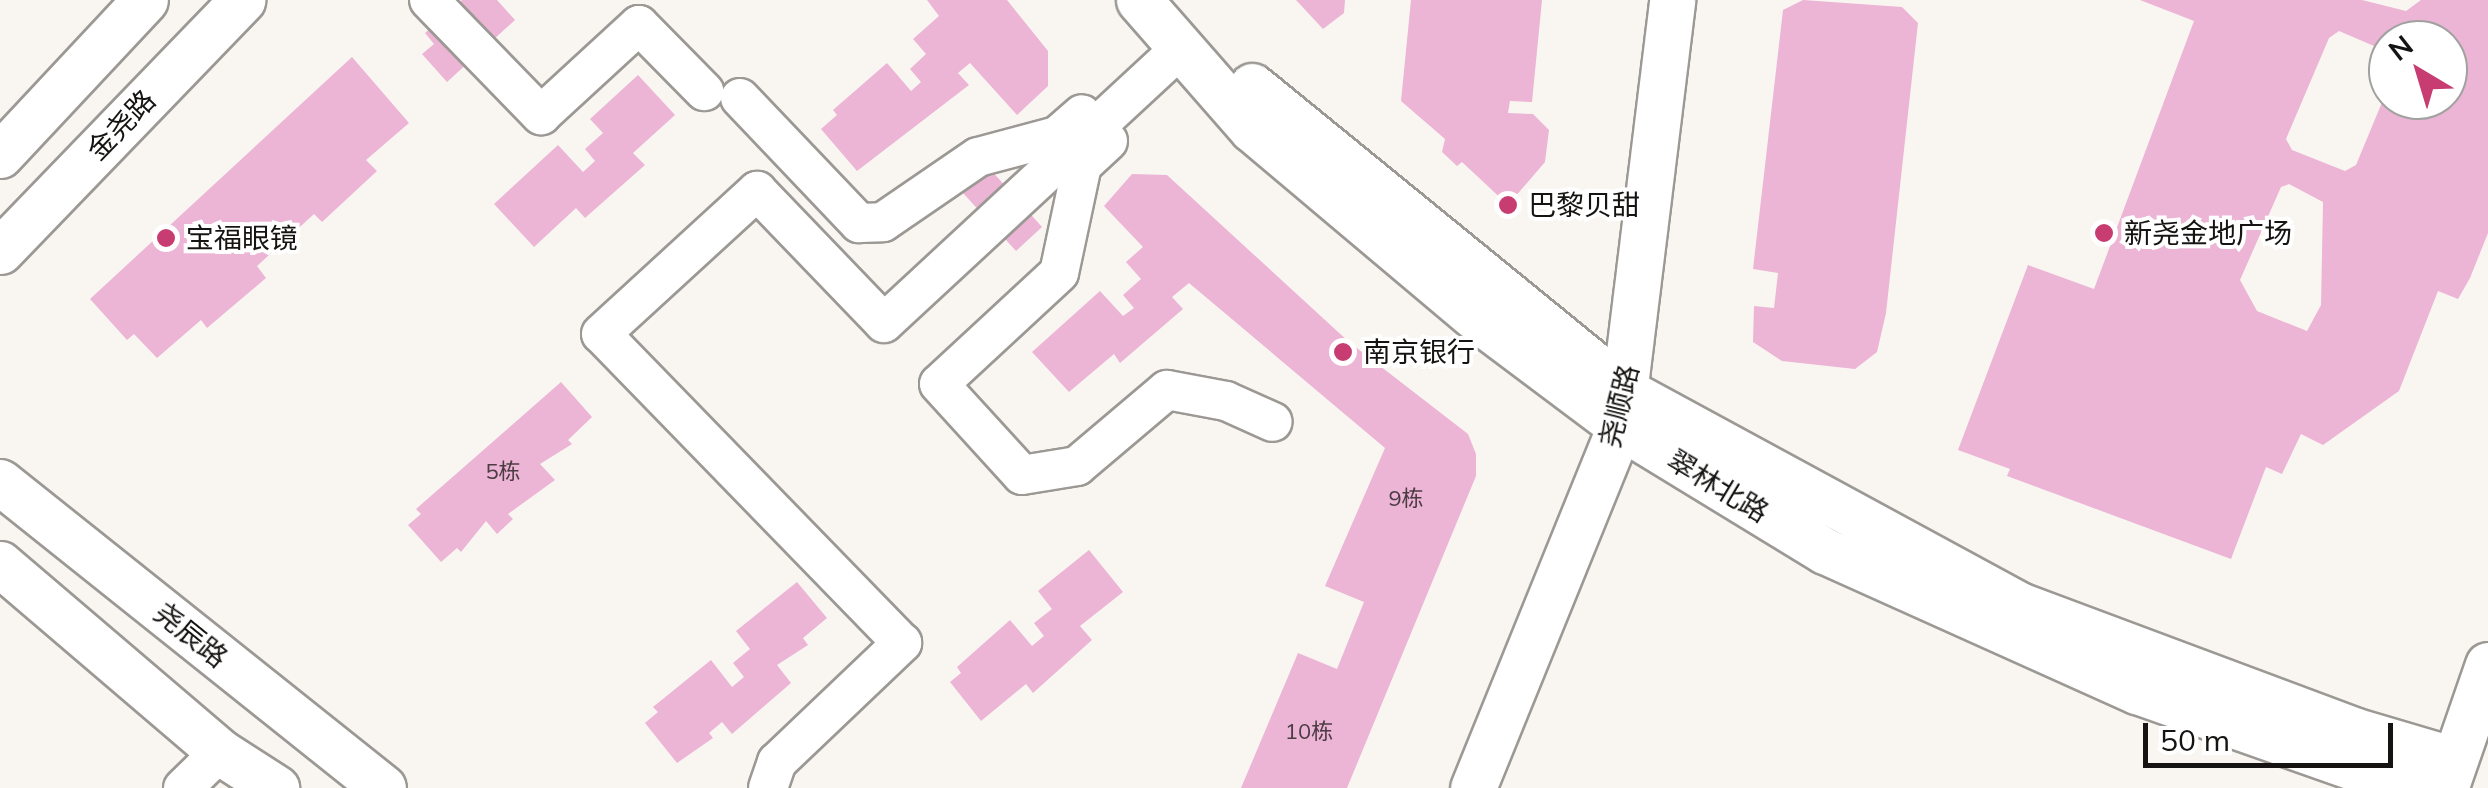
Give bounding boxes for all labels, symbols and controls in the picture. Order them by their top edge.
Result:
north arrow [2368,20,2468,120]
text: N [2381,27,2420,68]
street label: 金尧路 [80,83,162,167]
place label: 巴黎贝甜 [1528,188,1640,222]
marker: 巴黎贝甜 [1497,194,1519,216]
place label: 新尧金地广场 [2124,216,2292,250]
place label: 宝福眼镜 [186,221,298,255]
marker: 新尧金地广场 [2093,222,2115,244]
marker: 宝福眼镜 [155,227,177,249]
place label: 南京银行 [1363,335,1475,369]
marker: 南京银行 [1332,341,1354,363]
street label: 尧顺路 [1593,361,1645,451]
street label: 翠林北路 [1661,443,1775,529]
house number: 5栋 [485,459,521,485]
house number: 9栋 [1388,486,1424,512]
street label: 尧辰路 [148,596,234,674]
scale bar [2148,703,2398,765]
house number: 10栋 [1285,719,1333,745]
text: 50 m [2160,721,2230,759]

